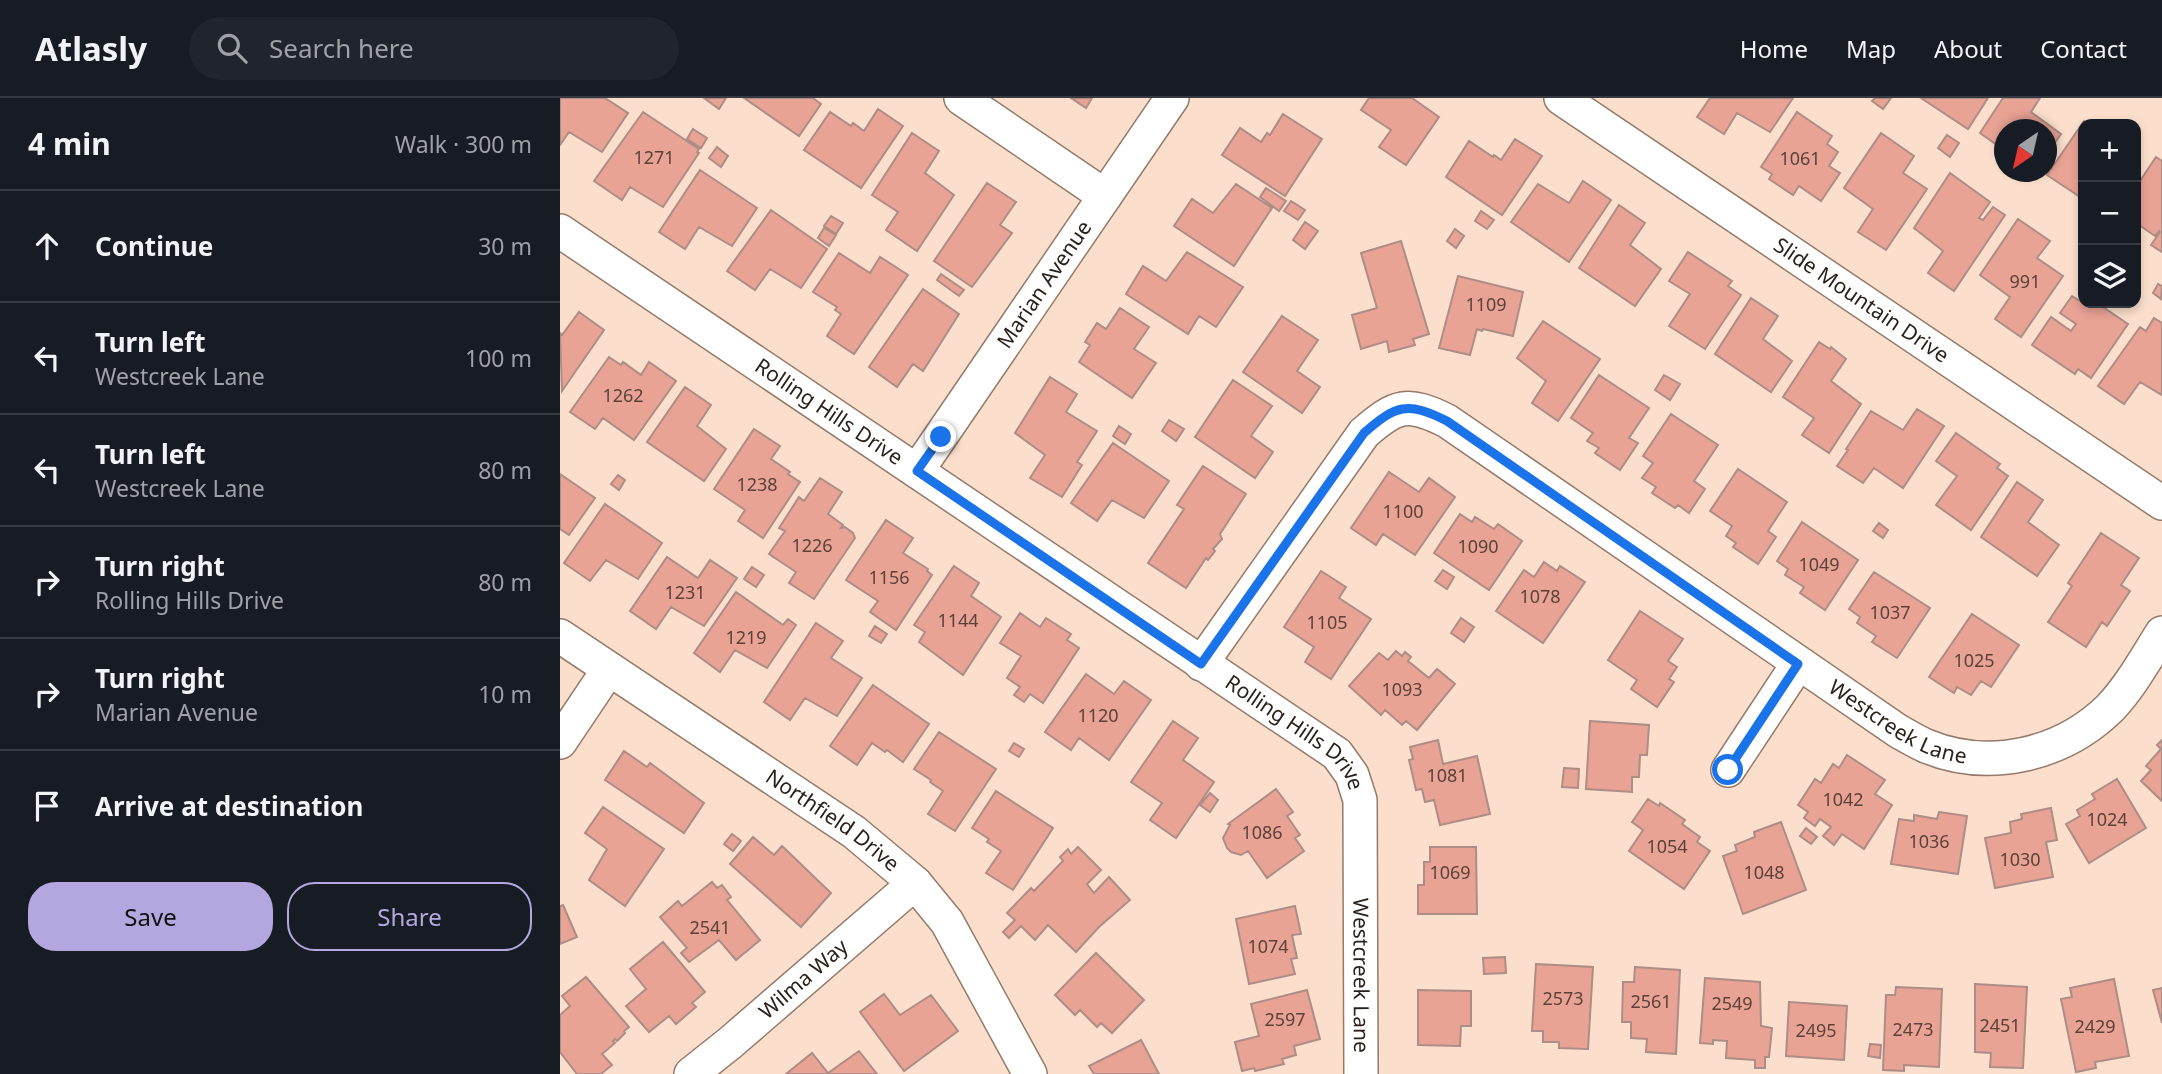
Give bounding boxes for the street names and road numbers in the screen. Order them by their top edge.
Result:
street label: Marian Avenue [990,214,1097,353]
street label: Slide Mountain Drive [1769,230,1955,369]
street label: Rolling Hills Drive [750,351,909,471]
street label: Rolling Hills Drive [1220,668,1371,793]
street label: Westcreek Lane [1824,673,1969,770]
street label: Northfield Drive [761,762,906,877]
street label: Westcreek Lane [1347,898,1376,1053]
street label: Wilma Way [753,932,853,1025]

